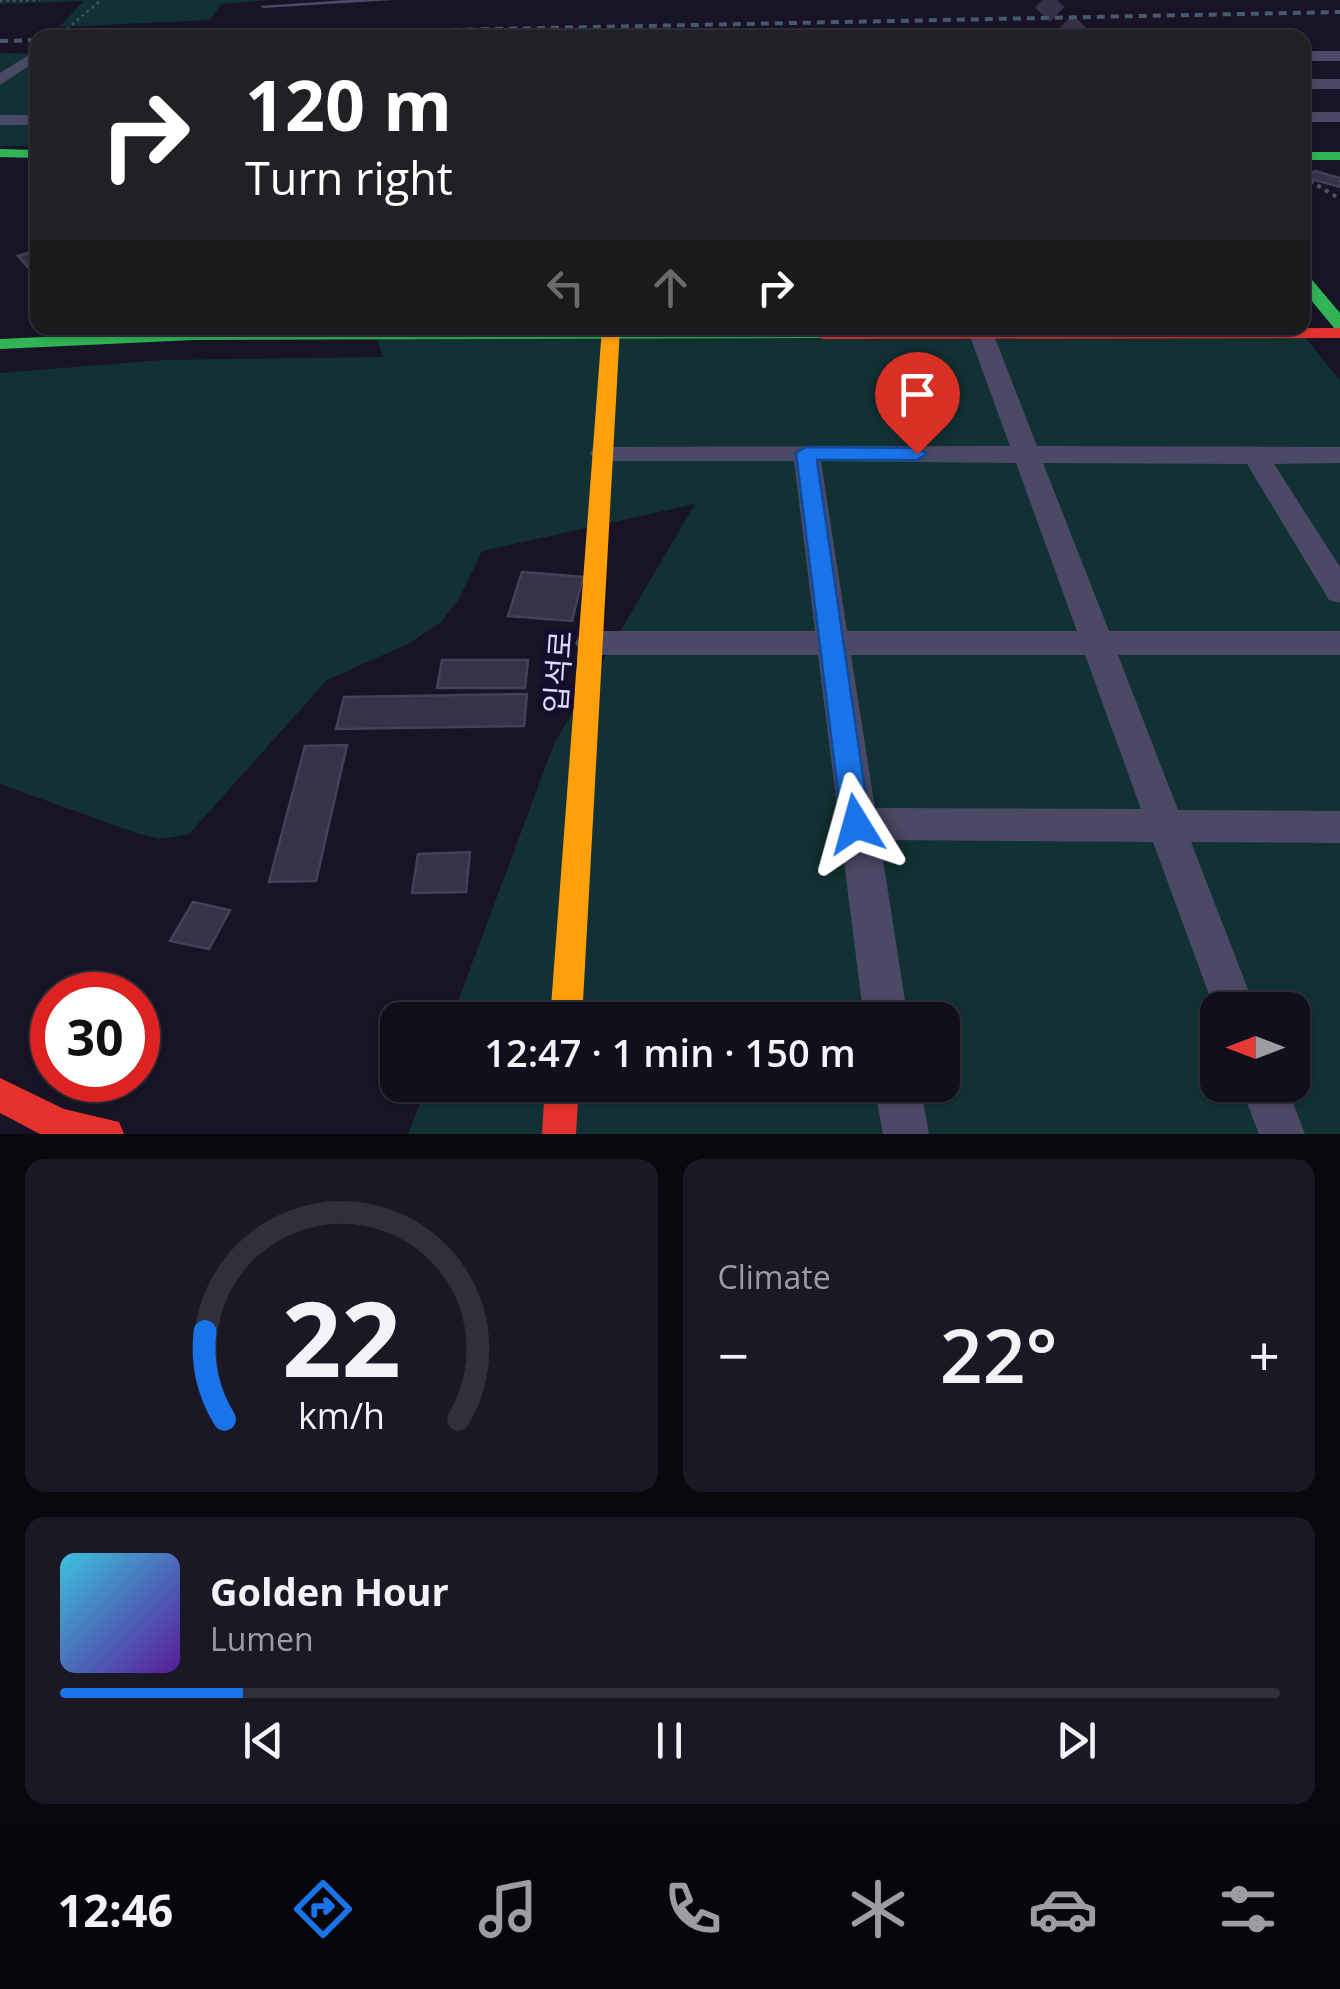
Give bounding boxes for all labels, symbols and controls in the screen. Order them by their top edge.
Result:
text: 120 m [245,56,452,152]
icon: right [80,70,210,200]
text: Turn right [245,147,453,208]
icon: left [538,260,593,315]
icon: ahead [643,260,698,315]
icon: right [748,260,803,315]
pin [875,352,960,455]
icon: arrive [890,367,945,422]
street label: 입석로 [534,629,581,715]
position arrow [804,772,908,876]
speed limit sign: 30 [30,972,160,1102]
north arrow [1200,992,1310,1102]
map controls [1200,992,1310,1102]
text: 12:47 · 1 min · 150 m [484,1026,856,1078]
text: Climate [718,1255,831,1298]
text: 22 [282,1266,401,1407]
text: 22° [940,1303,1058,1405]
text: − [718,1317,749,1392]
text: + [1249,1317,1280,1392]
text: km/h [298,1391,385,1439]
text: Golden Hour [210,1565,449,1617]
text: Lumen [210,1617,314,1660]
icon: previous [236,1713,291,1768]
icon: pause [642,1713,697,1768]
icon: next [1049,1713,1104,1768]
icon: directions [288,1874,358,1944]
icon: music [473,1874,543,1944]
icon: phone [658,1874,728,1944]
icon: climate [843,1874,913,1944]
icon: car [1028,1874,1098,1944]
icon: filters [1213,1874,1283,1944]
text: 12:46 [57,1879,173,1940]

